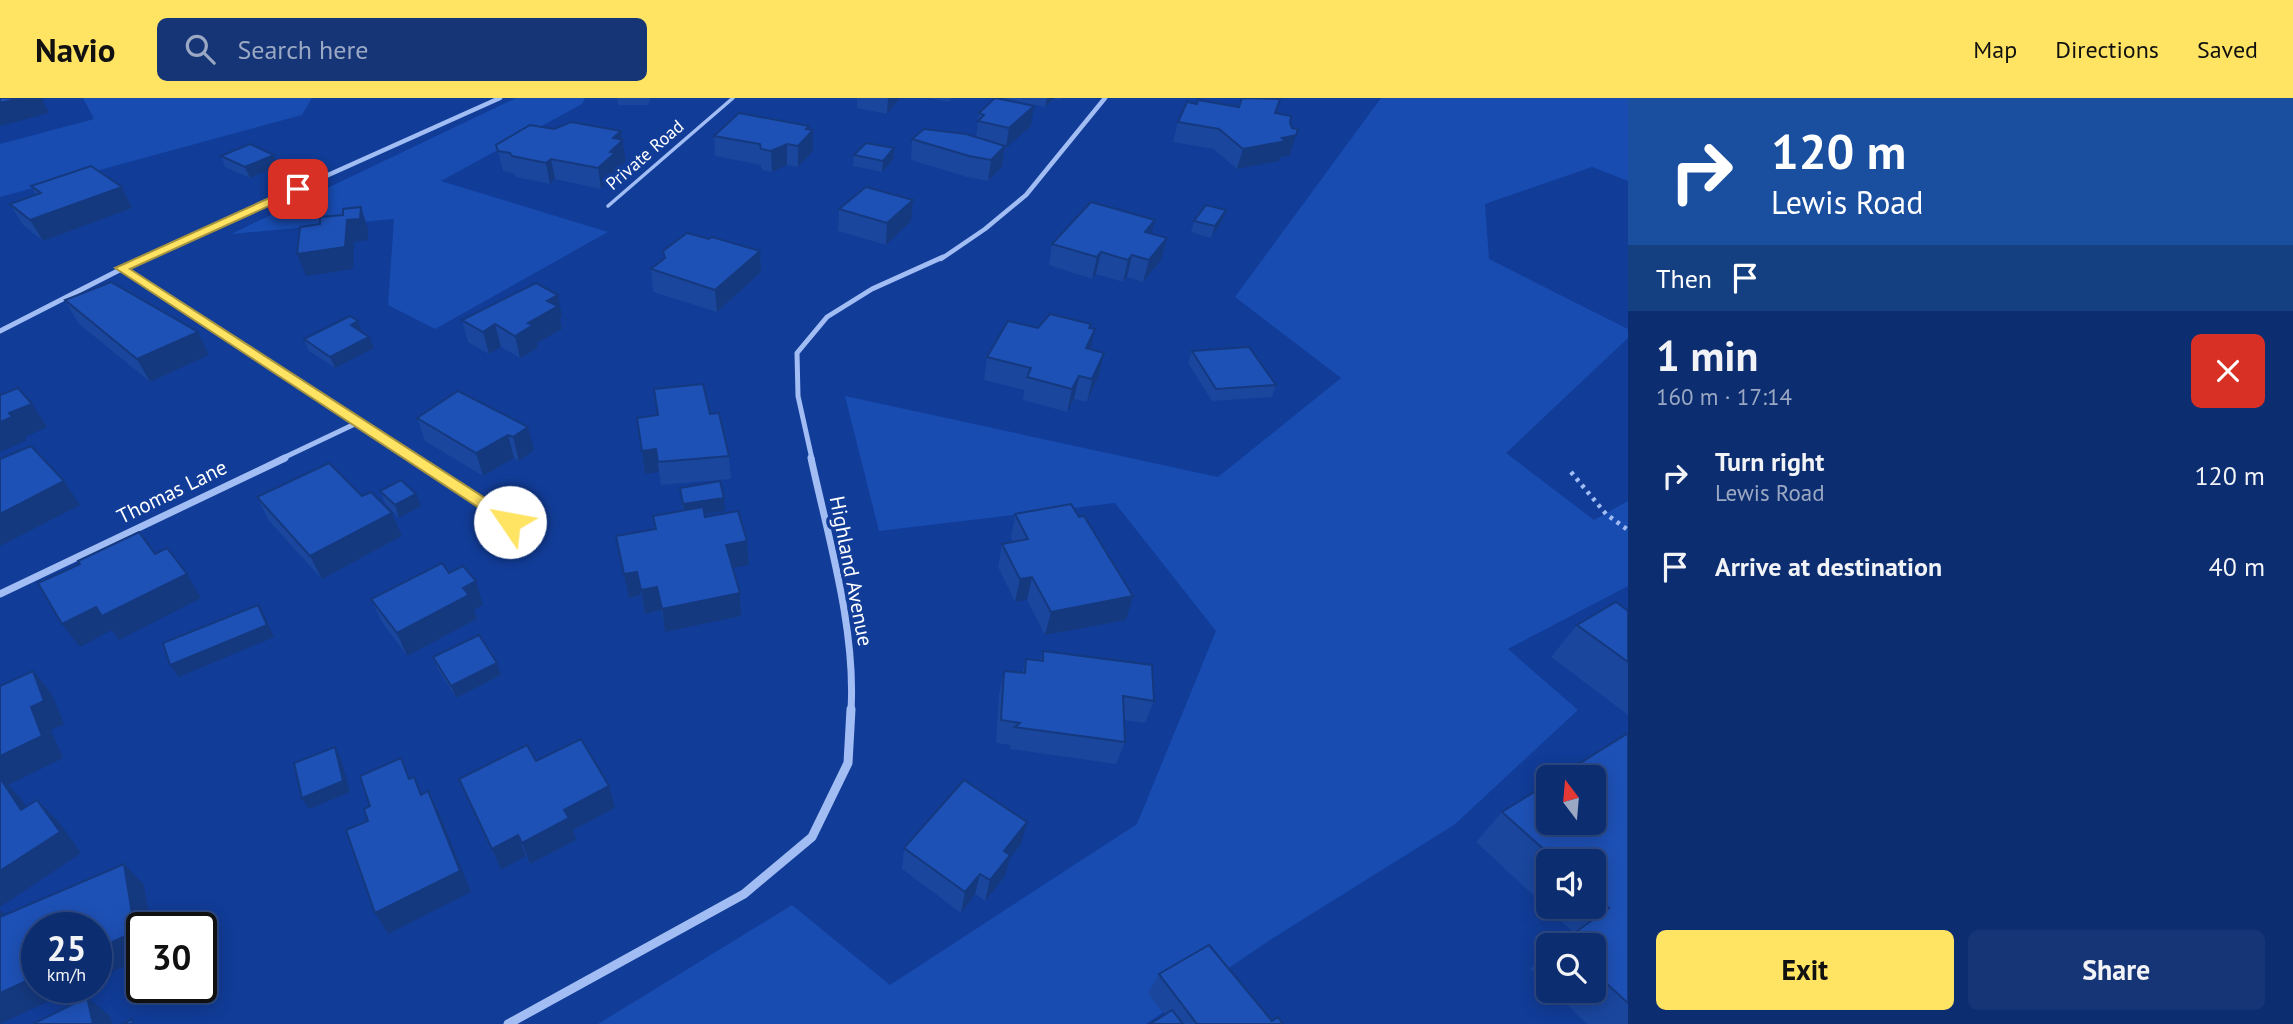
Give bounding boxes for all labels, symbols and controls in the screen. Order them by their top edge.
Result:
search box [157,18,647,81]
text: Navio [35,28,115,71]
icon: search [181,30,219,68]
text: Search here [237,33,369,66]
text: Map [1973,34,2017,65]
text: Directions [2055,34,2159,65]
text: Saved [2197,34,2258,65]
street label: Private Road [601,114,688,195]
text: 120 m [1771,119,1906,183]
icon: right [1656,126,1747,217]
pin [268,159,328,219]
icon: arrive [279,170,317,208]
text: Lewis Road [1771,181,1923,223]
icon: arrive [1726,259,1764,297]
text: Then [1656,262,1712,295]
text: 1 min [1656,328,1758,383]
button: close [2191,334,2265,408]
text: 160 m · 17:14 [1656,382,1792,411]
text: Turn right [1715,445,1824,478]
street label: Thomas Lane [112,453,231,530]
icon: right [1656,457,1694,495]
text: 120 m [2194,459,2265,492]
text: Lewis Road [1715,478,1825,507]
position arrow [473,485,547,559]
street label: Highland Avenue [824,494,879,648]
icon: arrive [1656,548,1694,586]
text: Arrive at destination [1715,550,1942,583]
text: 40 m [2209,550,2265,583]
north arrow [1536,765,1606,835]
map controls [1536,765,1606,1003]
button: sound [1536,849,1606,919]
speed limit sign: 30 [126,912,217,1003]
text: 25 [47,925,86,971]
button: Exit [1656,930,1954,1010]
button: Share [1968,930,2265,1010]
button: search [1536,933,1606,1003]
text: km/h [47,963,86,986]

